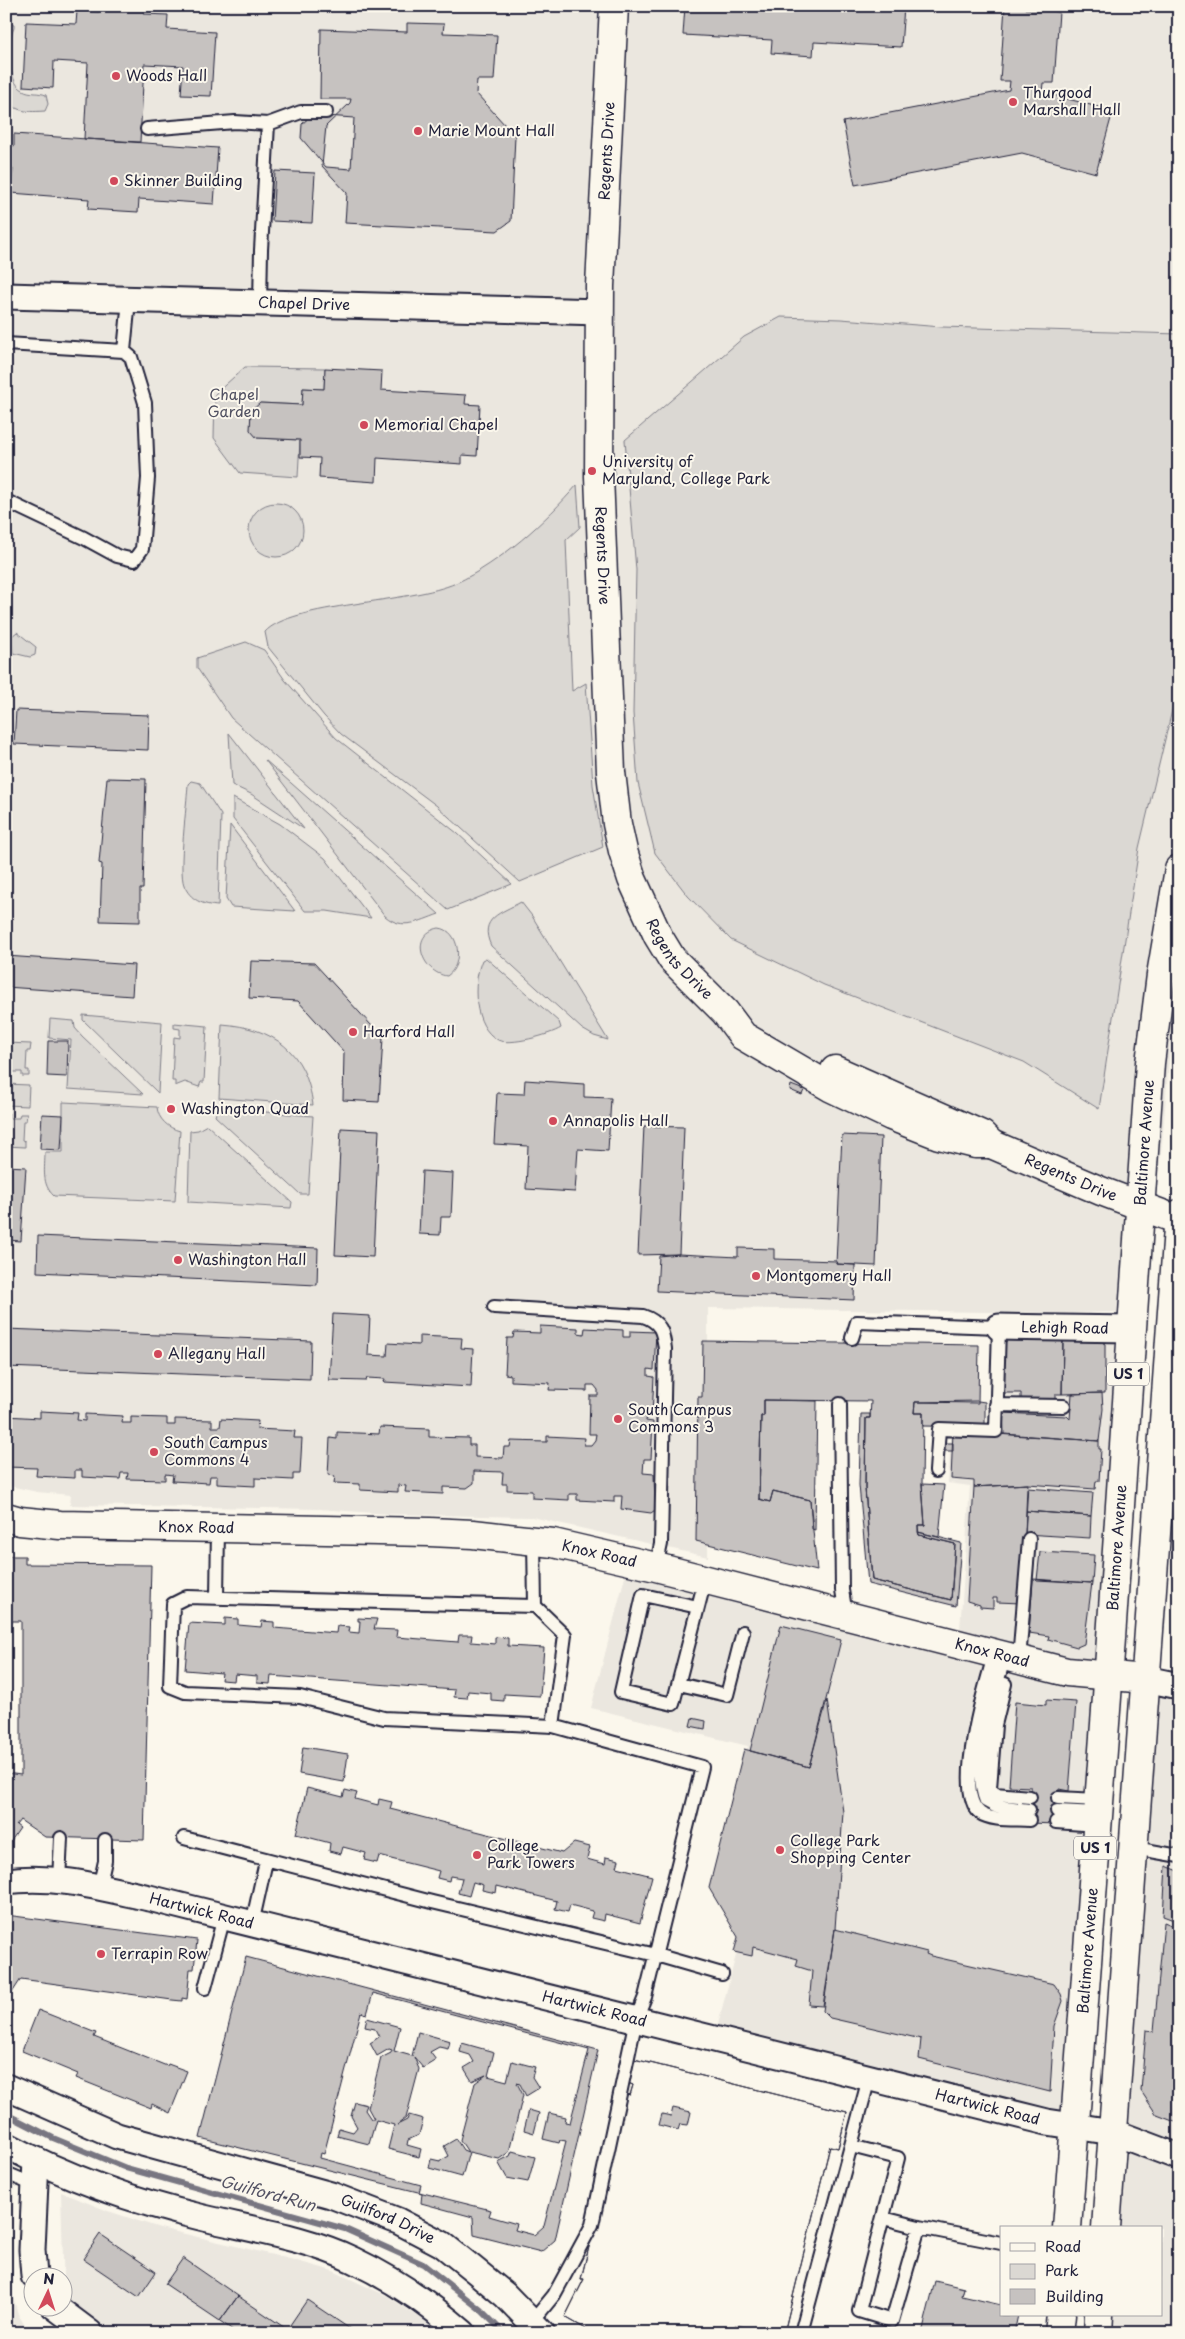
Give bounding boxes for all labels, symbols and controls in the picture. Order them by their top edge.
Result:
place label: Woods Hall [126,63,207,86]
marker: Woods Hall [110,70,122,82]
place label: Thurgood Marshall Hall [1023,80,1121,120]
marker: Thurgood Marshall Hall [1007,96,1019,108]
street label: Regents Drive [591,101,620,201]
place label: Marie Mount Hall [428,118,555,141]
marker: Marie Mount Hall [412,125,424,137]
place label: Skinner Building [124,168,243,191]
marker: Skinner Building [108,175,120,187]
street label: Chapel Drive [257,290,350,315]
park label: Chapel Garden [207,382,261,422]
place label: Memorial Chapel [374,412,498,435]
marker: Memorial Chapel [358,419,370,431]
place label: University of Maryland, College Park [602,449,770,489]
marker: University of Maryland, College Park [586,465,598,477]
street label: Regents Drive [590,506,617,605]
street label: Regents Drive [641,914,719,1004]
place label: Harford Hall [363,1019,455,1042]
marker: Harford Hall [347,1026,359,1038]
street label: Baltimore Avenue [1127,1079,1159,1207]
place label: Washington Quad [181,1096,309,1119]
marker: Washington Quad [165,1103,177,1115]
place label: Annapolis Hall [563,1108,669,1131]
marker: Annapolis Hall [547,1115,559,1127]
street label: Regents Drive [1021,1147,1121,1206]
place label: Washington Hall [188,1247,306,1270]
marker: Washington Hall [172,1254,184,1266]
place label: Montgomery Hall [766,1263,892,1286]
marker: Montgomery Hall [750,1270,762,1282]
street label: Lehigh Road [1021,1314,1109,1339]
place label: Allegany Hall [168,1341,266,1364]
marker: Allegany Hall [152,1348,164,1360]
road number: US 1 [1107,1362,1149,1386]
place label: South Campus Commons 3 [628,1397,732,1437]
marker: South Campus Commons 3 [612,1413,624,1425]
place label: South Campus Commons 4 [164,1430,268,1470]
marker: South Campus Commons 4 [148,1446,160,1458]
street label: Baltimore Avenue [1100,1484,1131,1612]
street label: Knox Road [158,1514,235,1538]
street label: Knox Road [560,1532,639,1572]
street label: Knox Road [953,1631,1032,1672]
place label: College Park Shopping Center [790,1828,911,1868]
place label: College Park Towers [487,1833,575,1873]
road number: US 1 [1074,1836,1116,1860]
marker: College Park Shopping Center [774,1844,786,1856]
marker: College Park Towers [471,1849,483,1861]
street label: Hartwick Road [147,1886,257,1934]
street label: Baltimore Avenue [1070,1887,1103,2015]
place label: Terrapin Row [111,1941,208,1964]
marker: Terrapin Row [95,1948,107,1960]
street label: Hartwick Road [540,1984,650,2032]
street label: Hartwick Road [933,2082,1043,2130]
water label: Guilford Run [218,2168,320,2217]
street label: Guilford Drive [338,2187,440,2249]
legend [1000,2226,1162,2316]
text: Road [1045,2234,1081,2257]
text: Park [1045,2258,1079,2281]
north arrow [22,2266,72,2316]
text: N [43,2268,55,2289]
text: Building [1045,2284,1104,2307]

